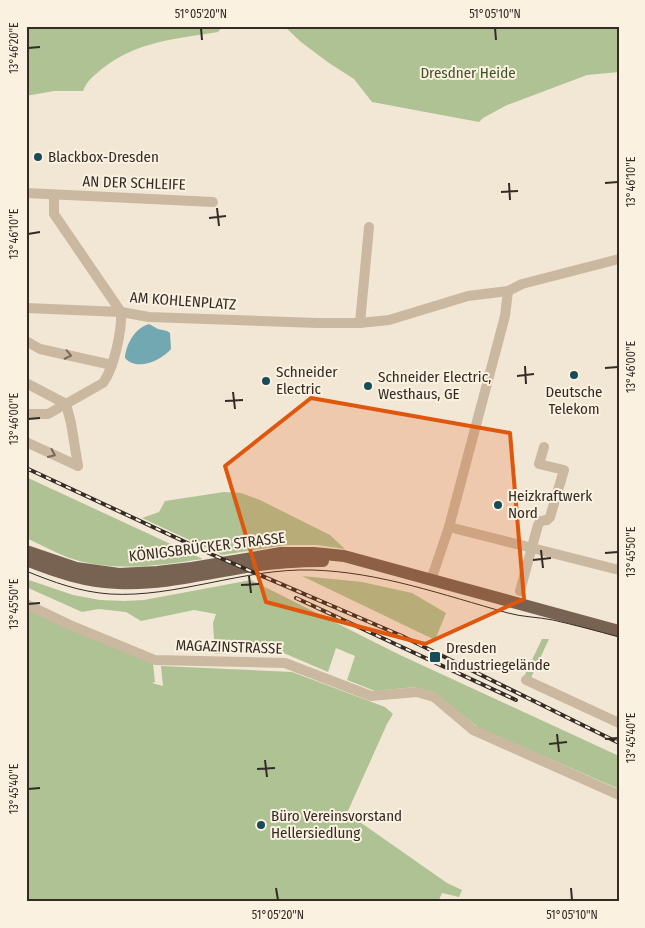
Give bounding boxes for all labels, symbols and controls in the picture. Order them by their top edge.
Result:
text: 51°05'20"N [175,7,227,21]
text: 51°05'10"N [469,7,521,21]
text: 13°46'20"E [7,22,21,74]
park label: Dresdner Heide [420,64,516,82]
place label: Blackbox-Dresden [48,148,159,166]
marker: Blackbox-Dresden [32,151,44,163]
text: 13°46'10"E [624,156,638,207]
street label: AN DER SCHLEIFE [82,172,186,194]
text: 13°46'10"E [7,208,21,259]
street label: AM KOHLENPLATZ [129,288,237,314]
text: 13°46'00"E [624,341,638,393]
one-way arrow [64,349,73,360]
place label: Schneider Electric [276,363,338,398]
place label: Schneider Electric, Westhaus, GE [378,368,491,403]
marker: Deutsche Telekom [568,369,580,381]
marker: Schneider Electric [260,375,272,387]
marker: Schneider Electric, Westhaus, GE [362,380,374,392]
place label: Deutsche Telekom [545,383,603,418]
text: 13°46'00"E [7,393,21,445]
one-way arrow [47,448,56,458]
place label: Heizkraftwerk Nord [508,487,592,522]
marker: Heizkraftwerk Nord [492,499,504,511]
text: 13°45'50"E [624,526,638,577]
street label: KÖNIGSBRÜCKER STRASSE [128,528,286,566]
text: 13°45'50"E [7,578,21,629]
street label: MAGAZINSTRASSE [175,636,283,658]
place label: Dresden Industriegelände [446,639,550,674]
marker: Dresden Industriegelände [428,650,442,664]
text: 13°45'40"E [624,712,638,763]
text: 13°45'40"E [7,763,21,814]
place label: Büro Vereinsvorstand Hellersiedlung [271,807,402,842]
marker: Büro Vereinsvorstand Hellersiedlung [255,819,267,831]
text: 51°05'20"N [252,908,304,922]
text: 51°05'10"N [546,908,598,922]

